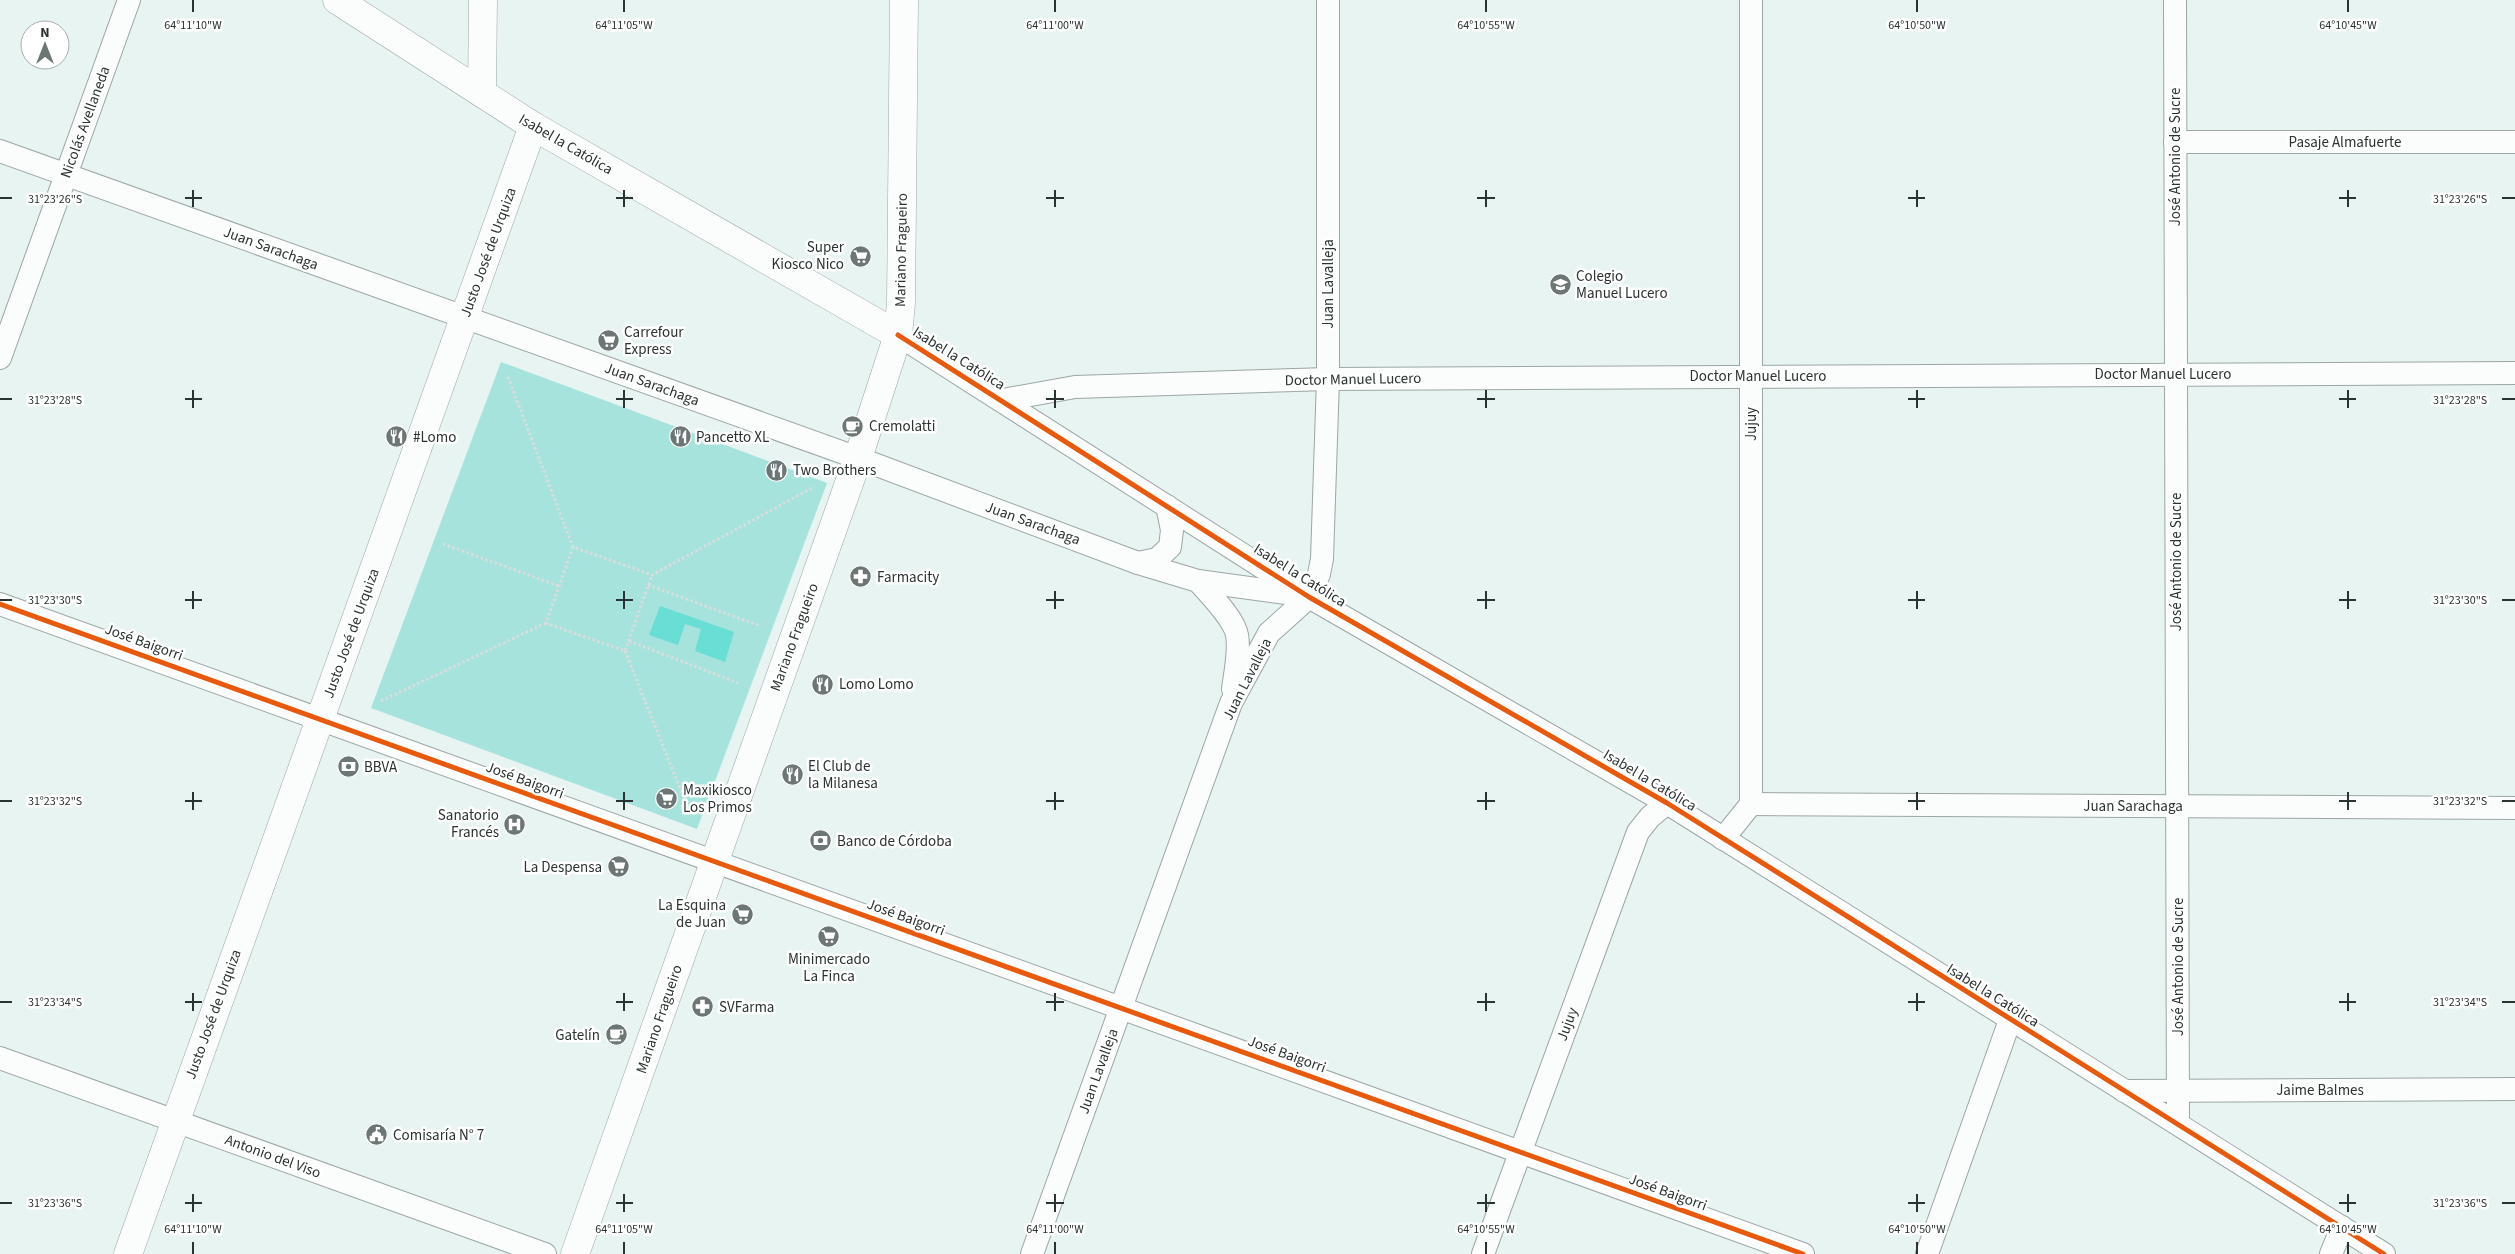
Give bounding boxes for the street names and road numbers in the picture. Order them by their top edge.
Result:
street label: Nicolás Avellaneda [55,63,115,181]
street label: José Antonio de Sucre [2165,88,2186,226]
street label: Isabel la Católica [515,109,617,180]
street label: Pasaje Almafuerte [2289,132,2401,153]
street label: Justo José de Urquiza [455,184,522,320]
street label: Mariano Fragueiro [890,193,913,307]
street label: Juan Sarachaga [220,222,321,275]
street label: Juan Lavalleja [1318,239,1339,329]
street label: Isabel la Católica [908,322,1009,395]
street label: Juan Sarachaga [601,358,702,411]
street label: Doctor Manuel Lucero [2095,364,2231,385]
street label: Doctor Manuel Lucero [1690,366,1826,387]
street label: Doctor Manuel Lucero [1284,368,1422,391]
street label: Jujuy [1741,407,1762,441]
street label: José Antonio de Sucre [2166,493,2187,631]
street label: Juan Sarachaga [982,497,1083,550]
street label: Isabel la Católica [1249,539,1350,612]
street label: Justo José de Urquiza [318,565,385,701]
street label: Mariano Fragueiro [765,580,824,694]
street label: José Baigorri [102,619,186,666]
street label: Juan Lavalleja [1218,635,1277,724]
street label: Isabel la Católica [1599,744,1700,817]
street label: José Baigorri [483,757,567,804]
street label: Juan Sarachaga [2083,796,2183,817]
street label: José Baigorri [864,894,948,941]
street label: José Antonio de Sucre [2168,898,2189,1036]
street label: Justo José de Urquiza [180,946,247,1082]
street label: Isabel la Católica [1942,959,2043,1032]
street label: Mariano Fragueiro [631,962,688,1076]
street label: Jujuy [1552,1005,1583,1044]
street label: Juan Lavalleja [1073,1025,1124,1117]
street label: José Baigorri [1245,1031,1329,1078]
street label: Jaime Balmes [2276,1080,2364,1101]
street label: Antonio del Viso [222,1129,324,1184]
street label: José Baigorri [1626,1169,1710,1216]

